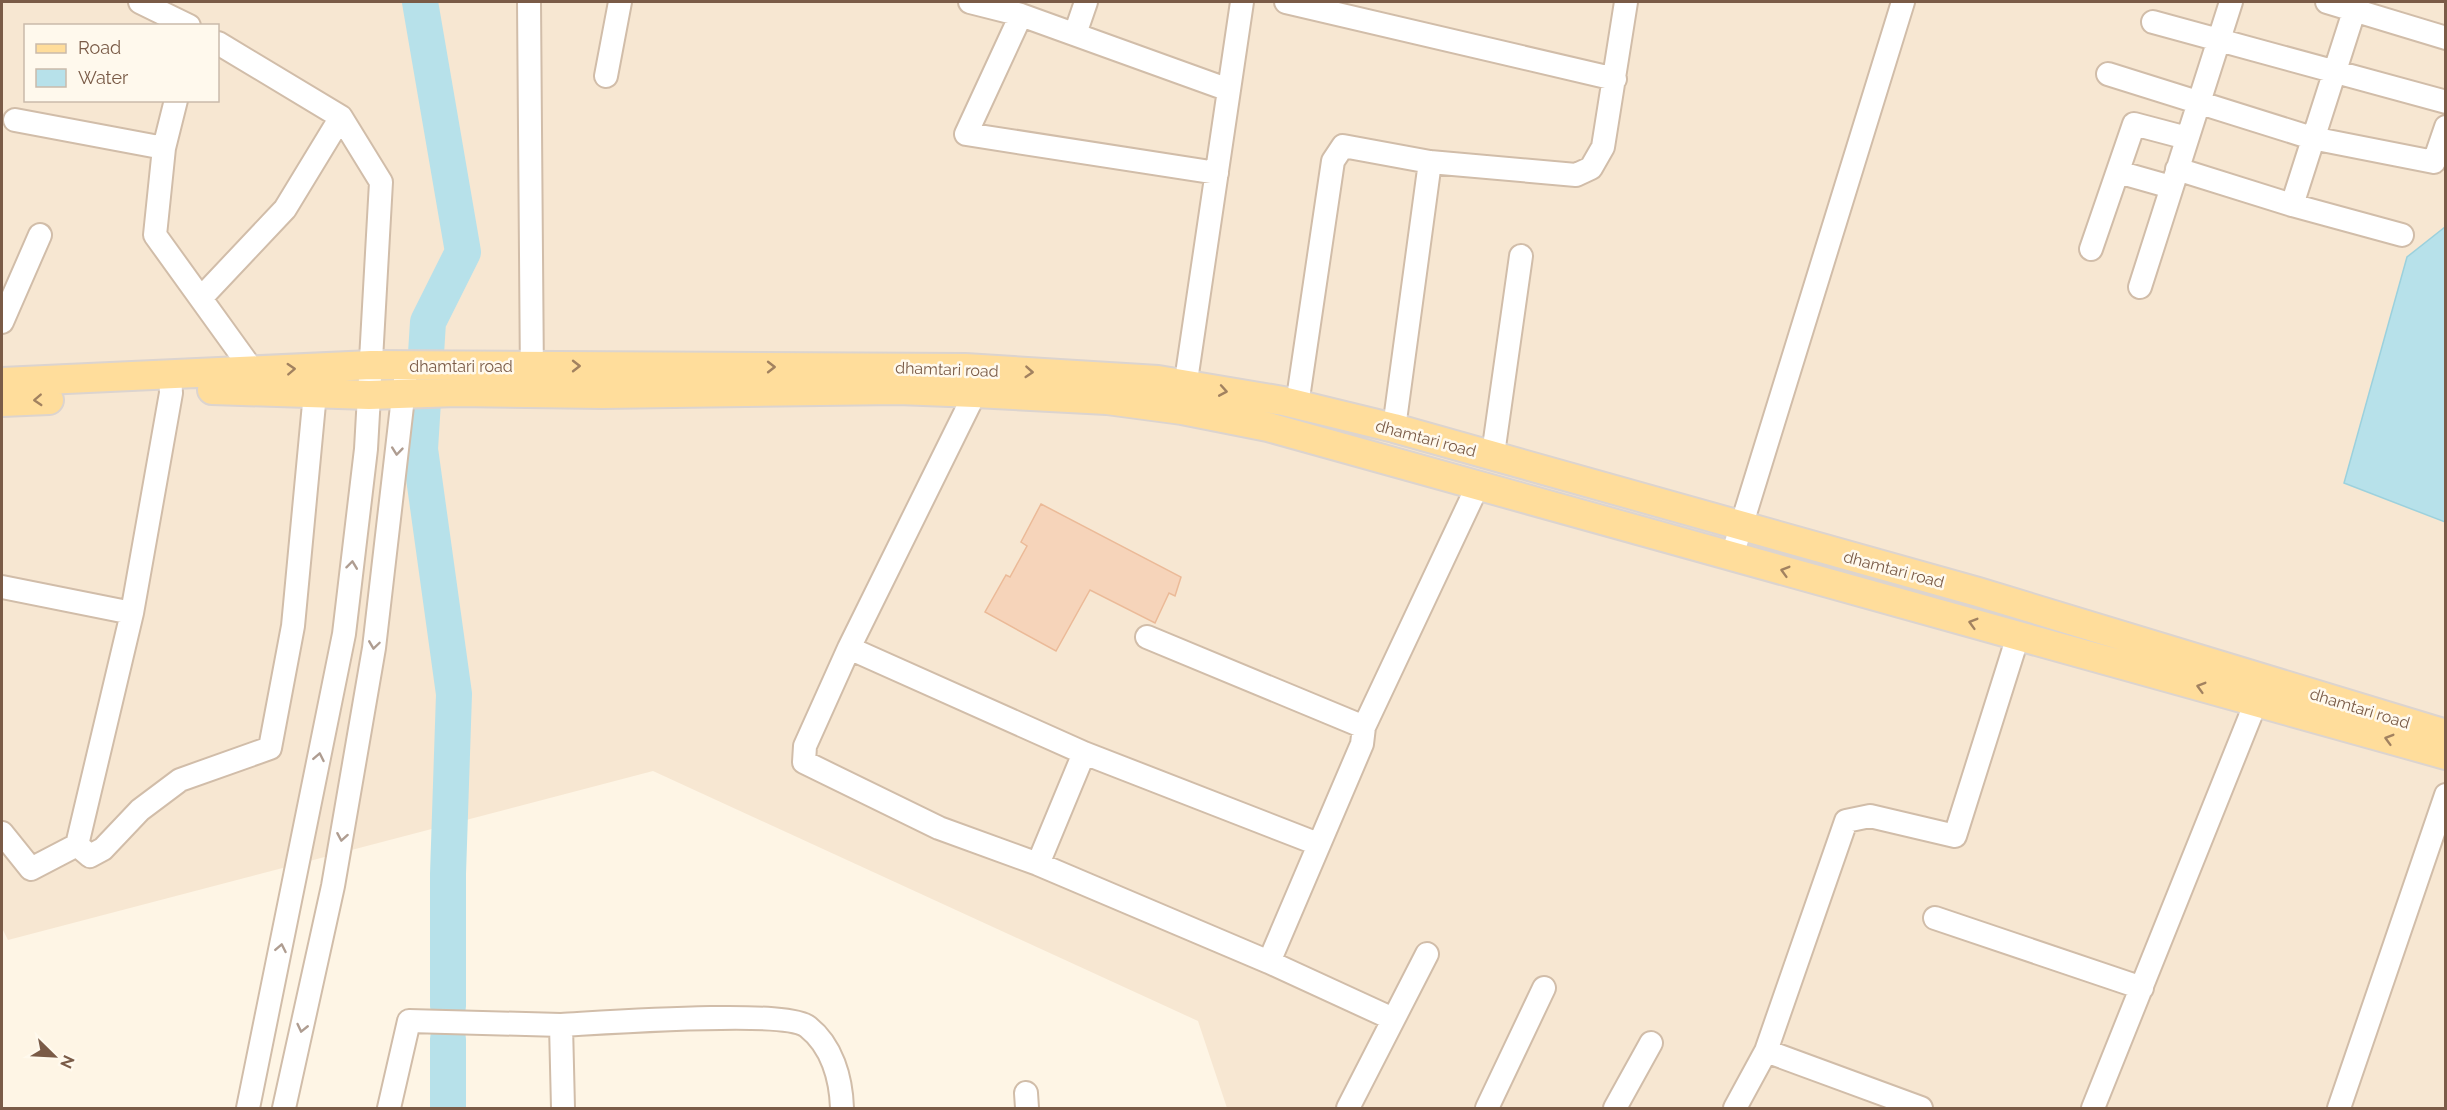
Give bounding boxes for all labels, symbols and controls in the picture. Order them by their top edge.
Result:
legend [24,24,219,102]
text: Road [78,37,121,58]
text: Water [78,67,129,88]
street label: dhamtari road [409,357,513,376]
street label: dhamtari road [895,358,999,381]
one-way arrow [572,359,581,372]
one-way arrow [767,361,776,373]
one-way arrow [286,363,295,376]
one-way arrow [1025,365,1034,378]
one-way arrow [1219,385,1228,397]
one-way arrow [34,394,43,407]
street label: dhamtari road [1373,416,1478,461]
one-way arrow [391,447,404,456]
street label: dhamtari road [1841,547,1946,592]
one-way arrow [345,560,358,570]
one-way arrow [1780,566,1791,578]
one-way arrow [1968,618,1979,630]
one-way arrow [368,641,381,650]
one-way arrow [2196,682,2207,694]
street label: dhamtari road [2308,684,2412,733]
one-way arrow [2384,734,2394,747]
one-way arrow [312,752,325,762]
one-way arrow [336,833,348,842]
one-way arrow [274,943,287,953]
one-way arrow [296,1023,309,1033]
north arrow [24,1026,84,1086]
text: N [56,1052,78,1071]

